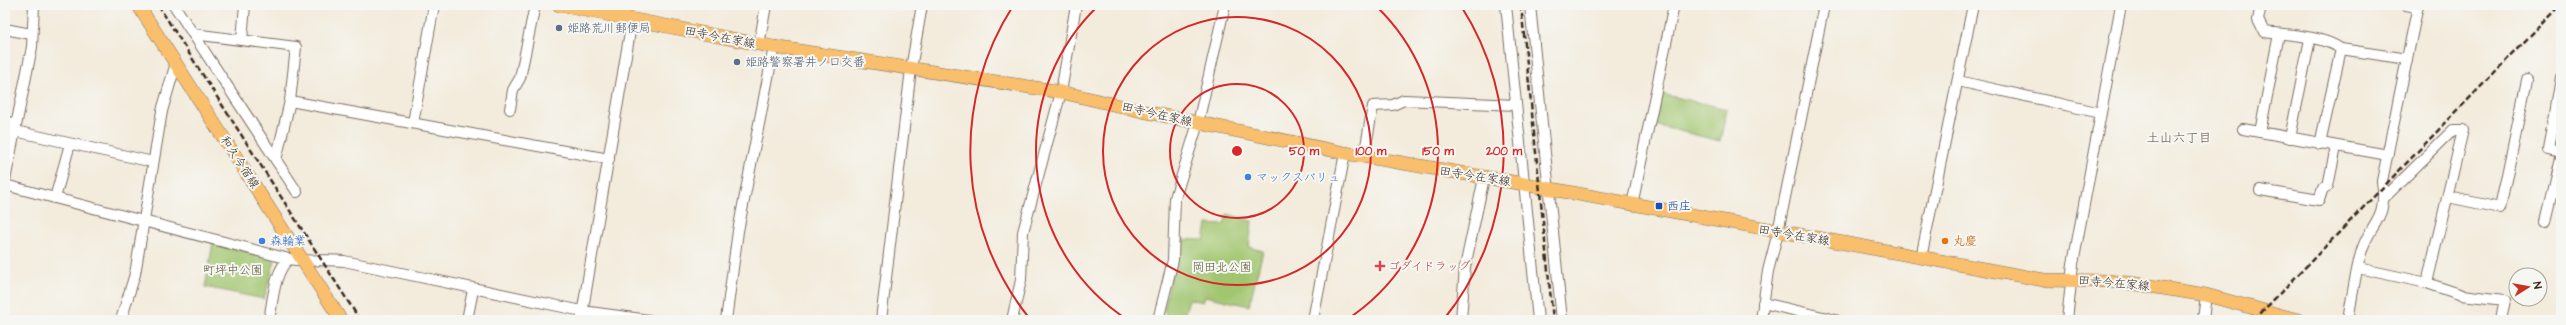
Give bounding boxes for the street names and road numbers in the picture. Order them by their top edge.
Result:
street label: 田寺今在家線 [683,22,757,53]
street label: 田寺今在家線 [1120,98,1194,131]
street label: 和久今宿線 [216,132,263,192]
street label: 田寺今在家線 [1438,162,1512,191]
street label: 田寺今在家線 [1757,221,1831,250]
street label: 田寺今在家線 [2077,272,2151,295]

